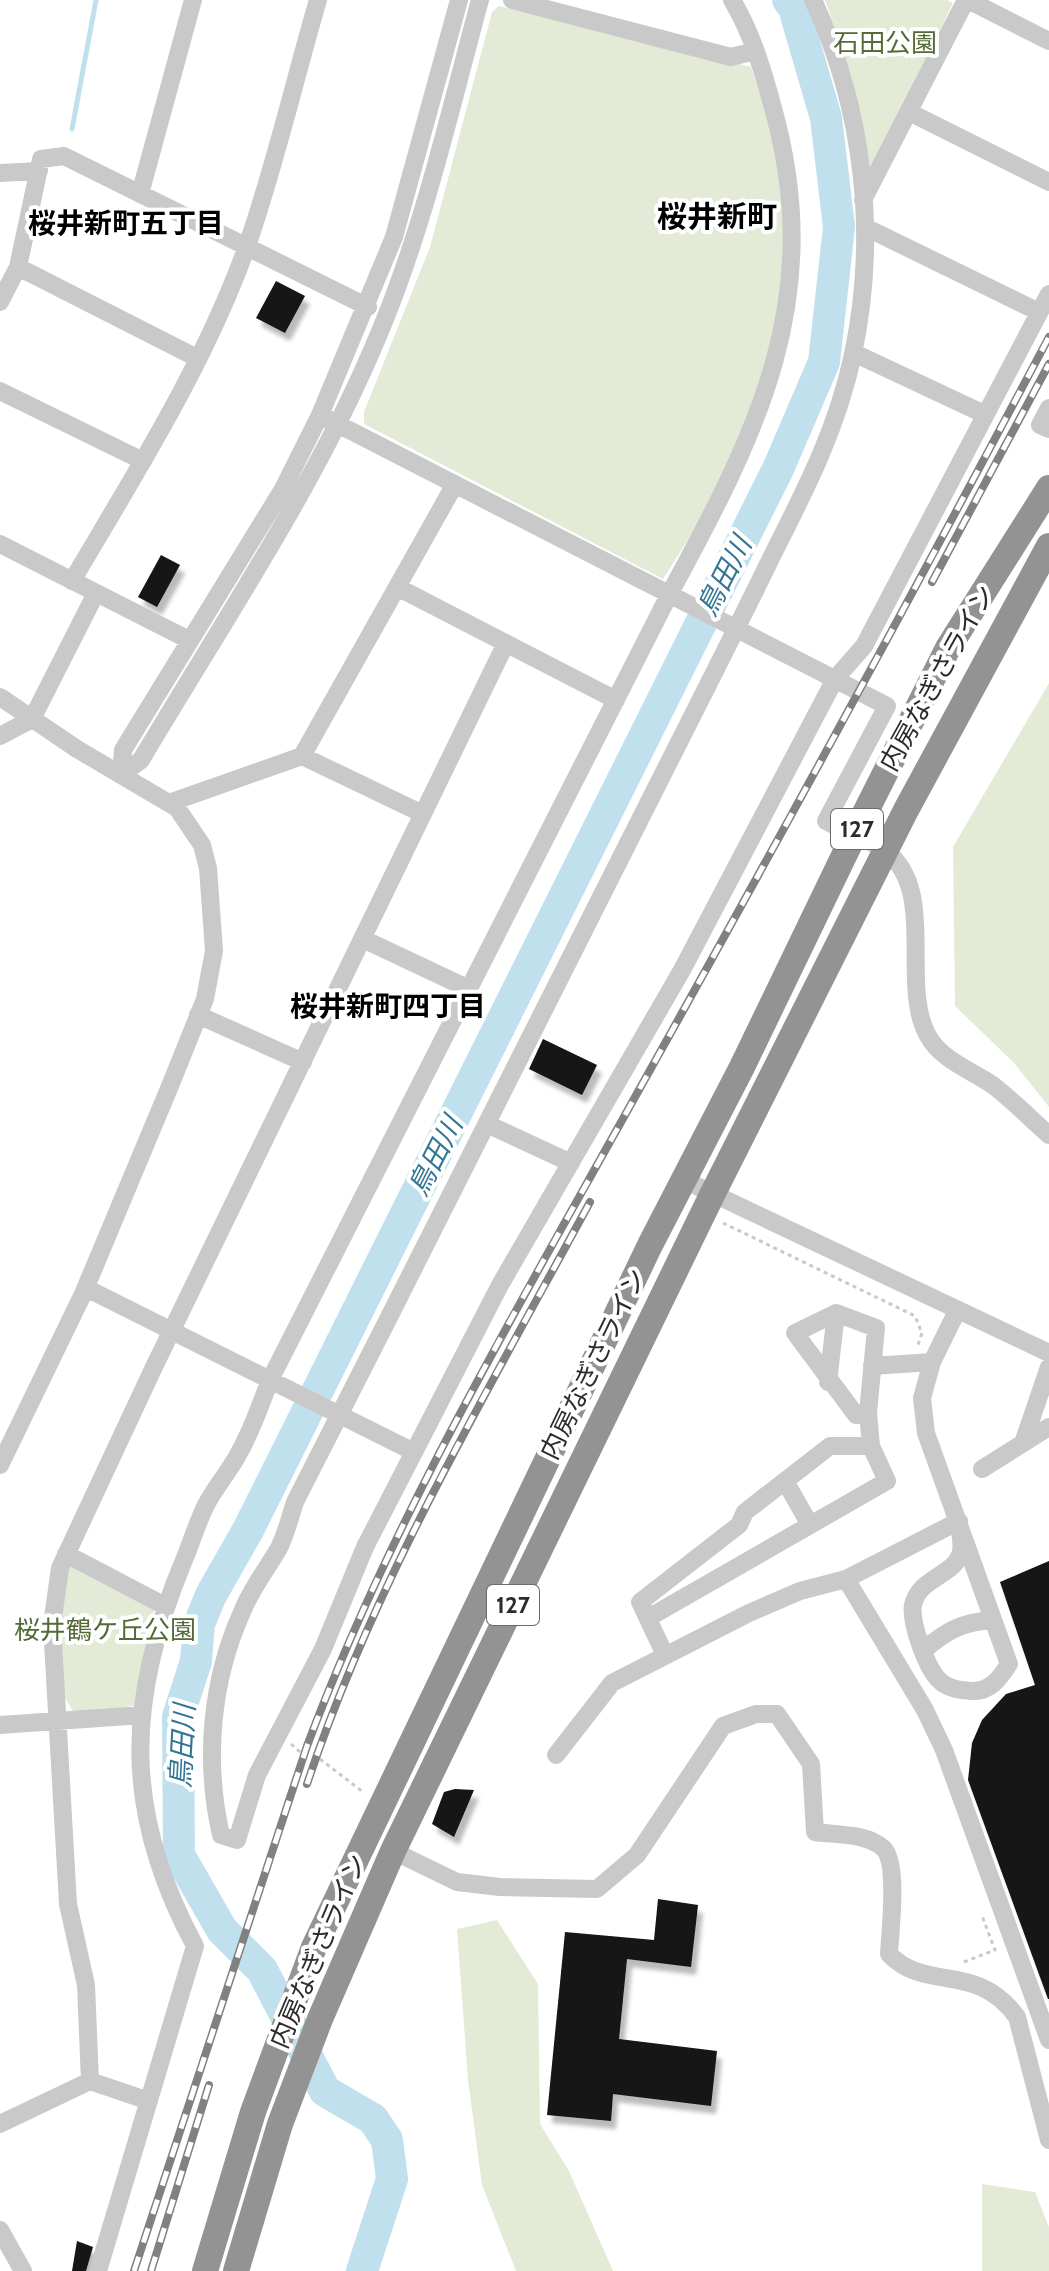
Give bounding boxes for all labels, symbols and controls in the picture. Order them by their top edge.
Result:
park label: 石田公園 [833,27,937,59]
district label: 桜井新町 [657,198,777,235]
district label: 桜井新町五丁目 [28,206,224,240]
water label: 鳥田川 [690,528,760,621]
street label: 内房なぎさライン [873,579,1001,777]
road number: 127 [831,809,883,849]
district label: 桜井新町四丁目 [290,989,486,1023]
water label: 鳥田川 [401,1108,471,1201]
street label: 内房なぎさライン [533,1264,653,1464]
road number: 127 [487,1585,539,1625]
park label: 桜井鶴ケ丘公園 [14,1614,196,1646]
water label: 鳥田川 [163,1700,201,1789]
street label: 内房なぎさライン [263,1849,373,2053]

